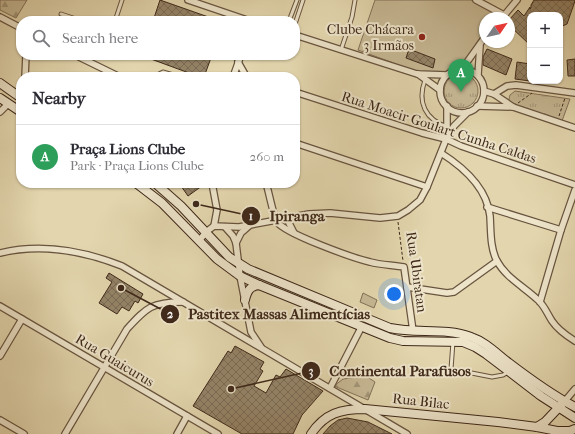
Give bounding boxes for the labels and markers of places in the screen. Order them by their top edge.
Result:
place label: Clube Chácara 3 Irmãos [327,21,415,54]
marker: Clube Chácara 3 Irmãos [417,32,427,42]
pin: A [448,59,474,92]
callout: Ipiranga [241,203,333,230]
callout: Pastitex Massas Alimentícias [160,300,378,327]
callout: Continental Parafusos [301,357,479,384]

